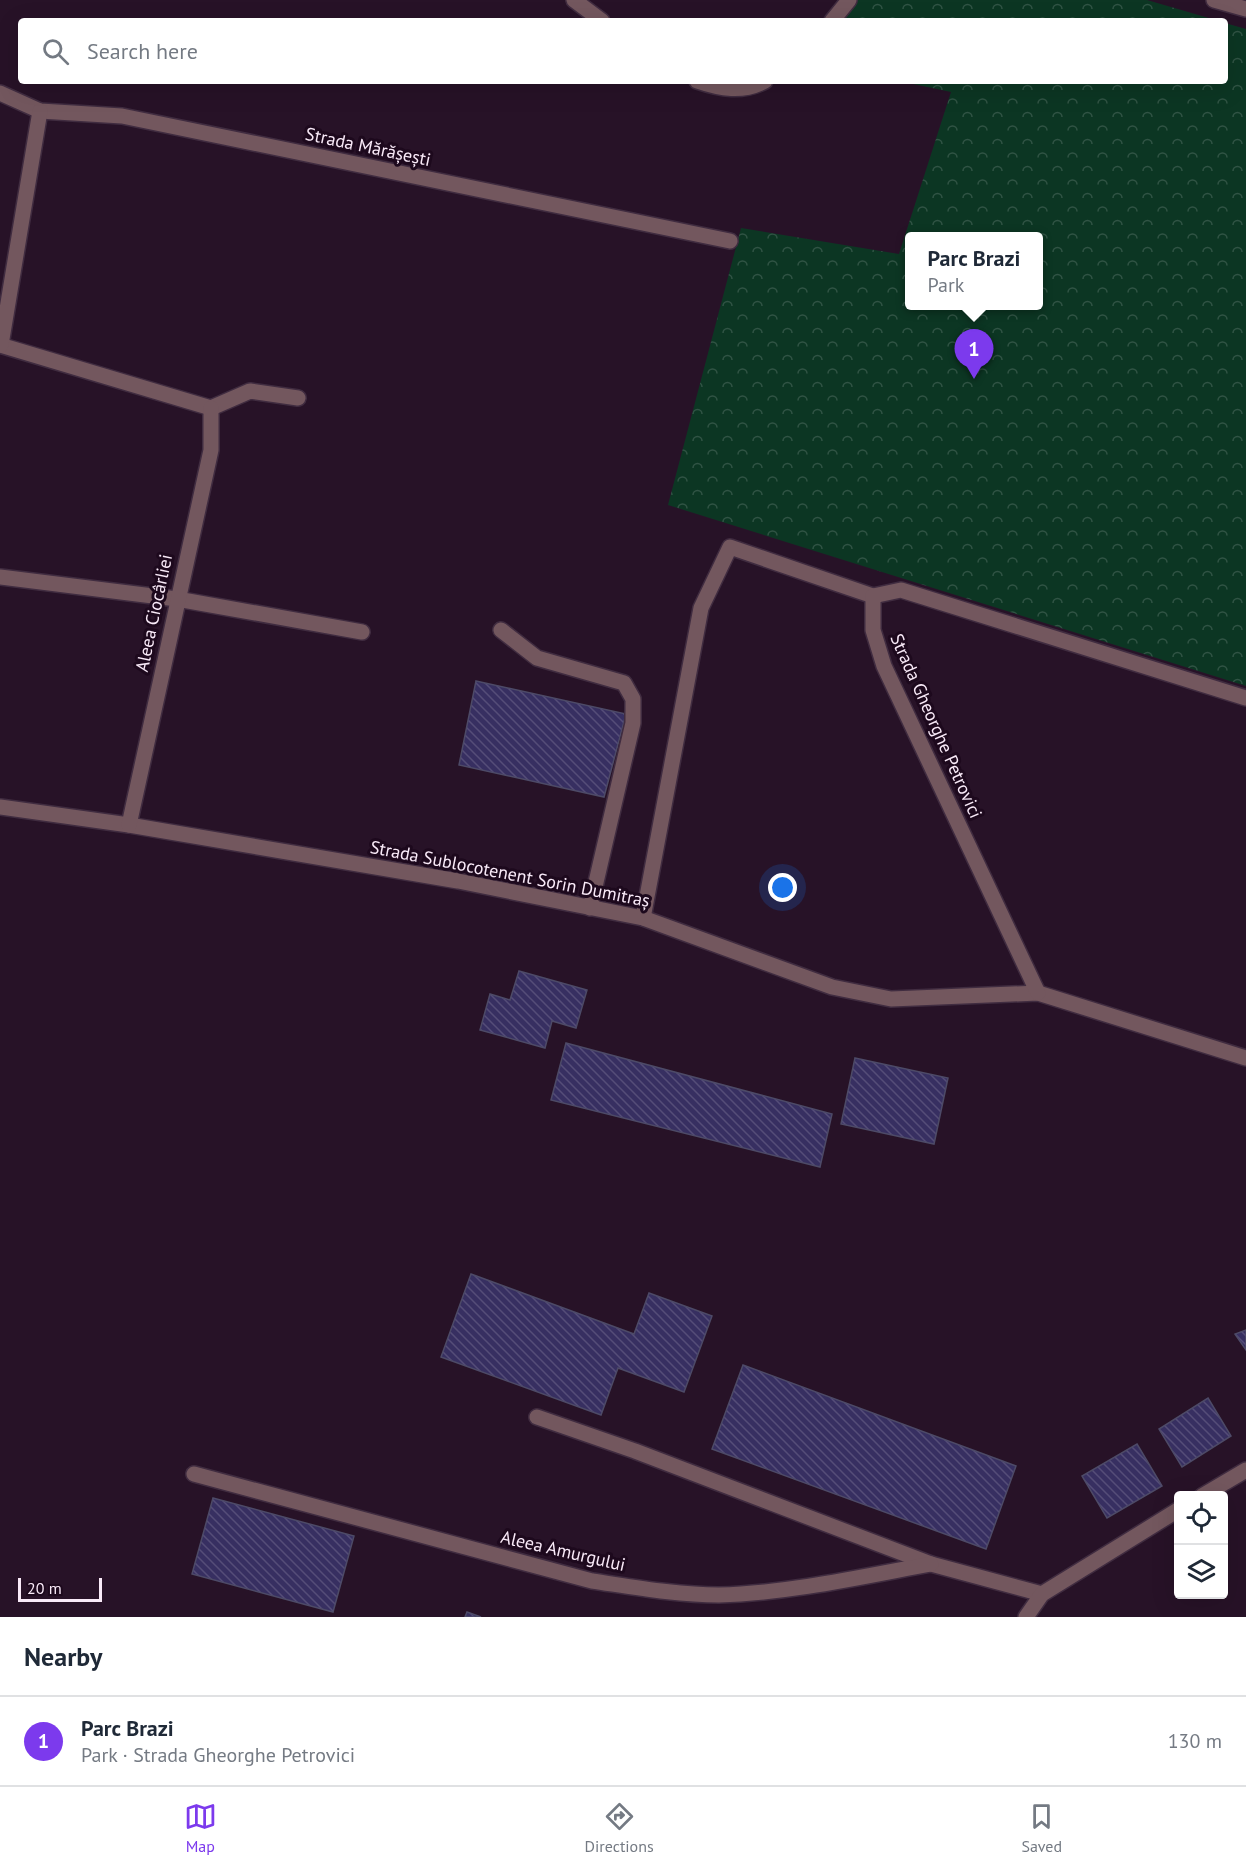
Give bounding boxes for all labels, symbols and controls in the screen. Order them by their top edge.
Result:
search box [18,18,1228,84]
icon: search [39,35,72,68]
text: Search here [87,37,198,65]
street label: Strada Mărășești [303,122,433,171]
popup [905,232,1043,310]
text: Parc Brazi [928,244,1020,272]
text: Park [928,272,964,298]
pin: 1 [954,330,994,379]
street label: Aleea Ciocârliei [130,552,177,674]
street label: Strada Gheorghe Petrovici [885,630,988,822]
street label: Strada Sublocotenent Sorin Dumitraș [368,835,652,912]
your location [768,873,797,902]
map controls [1174,1491,1228,1599]
button: locate [1174,1491,1228,1545]
street label: Aleea Amurgului [499,1525,628,1576]
button: layers [1174,1545,1228,1599]
scale bar [18,1575,102,1602]
text: 20 m [27,1578,62,1598]
text: Nearby [24,1640,102,1673]
text: Parc Brazi [81,1714,174,1742]
text: 1 [38,1728,49,1754]
text: 130 m [1168,1728,1222,1754]
text: Park · Strada Gheorghe Petrovici [81,1742,355,1768]
tab: Map [184,1800,217,1856]
tab: Directions [585,1800,654,1856]
tab: Saved [1021,1800,1062,1856]

